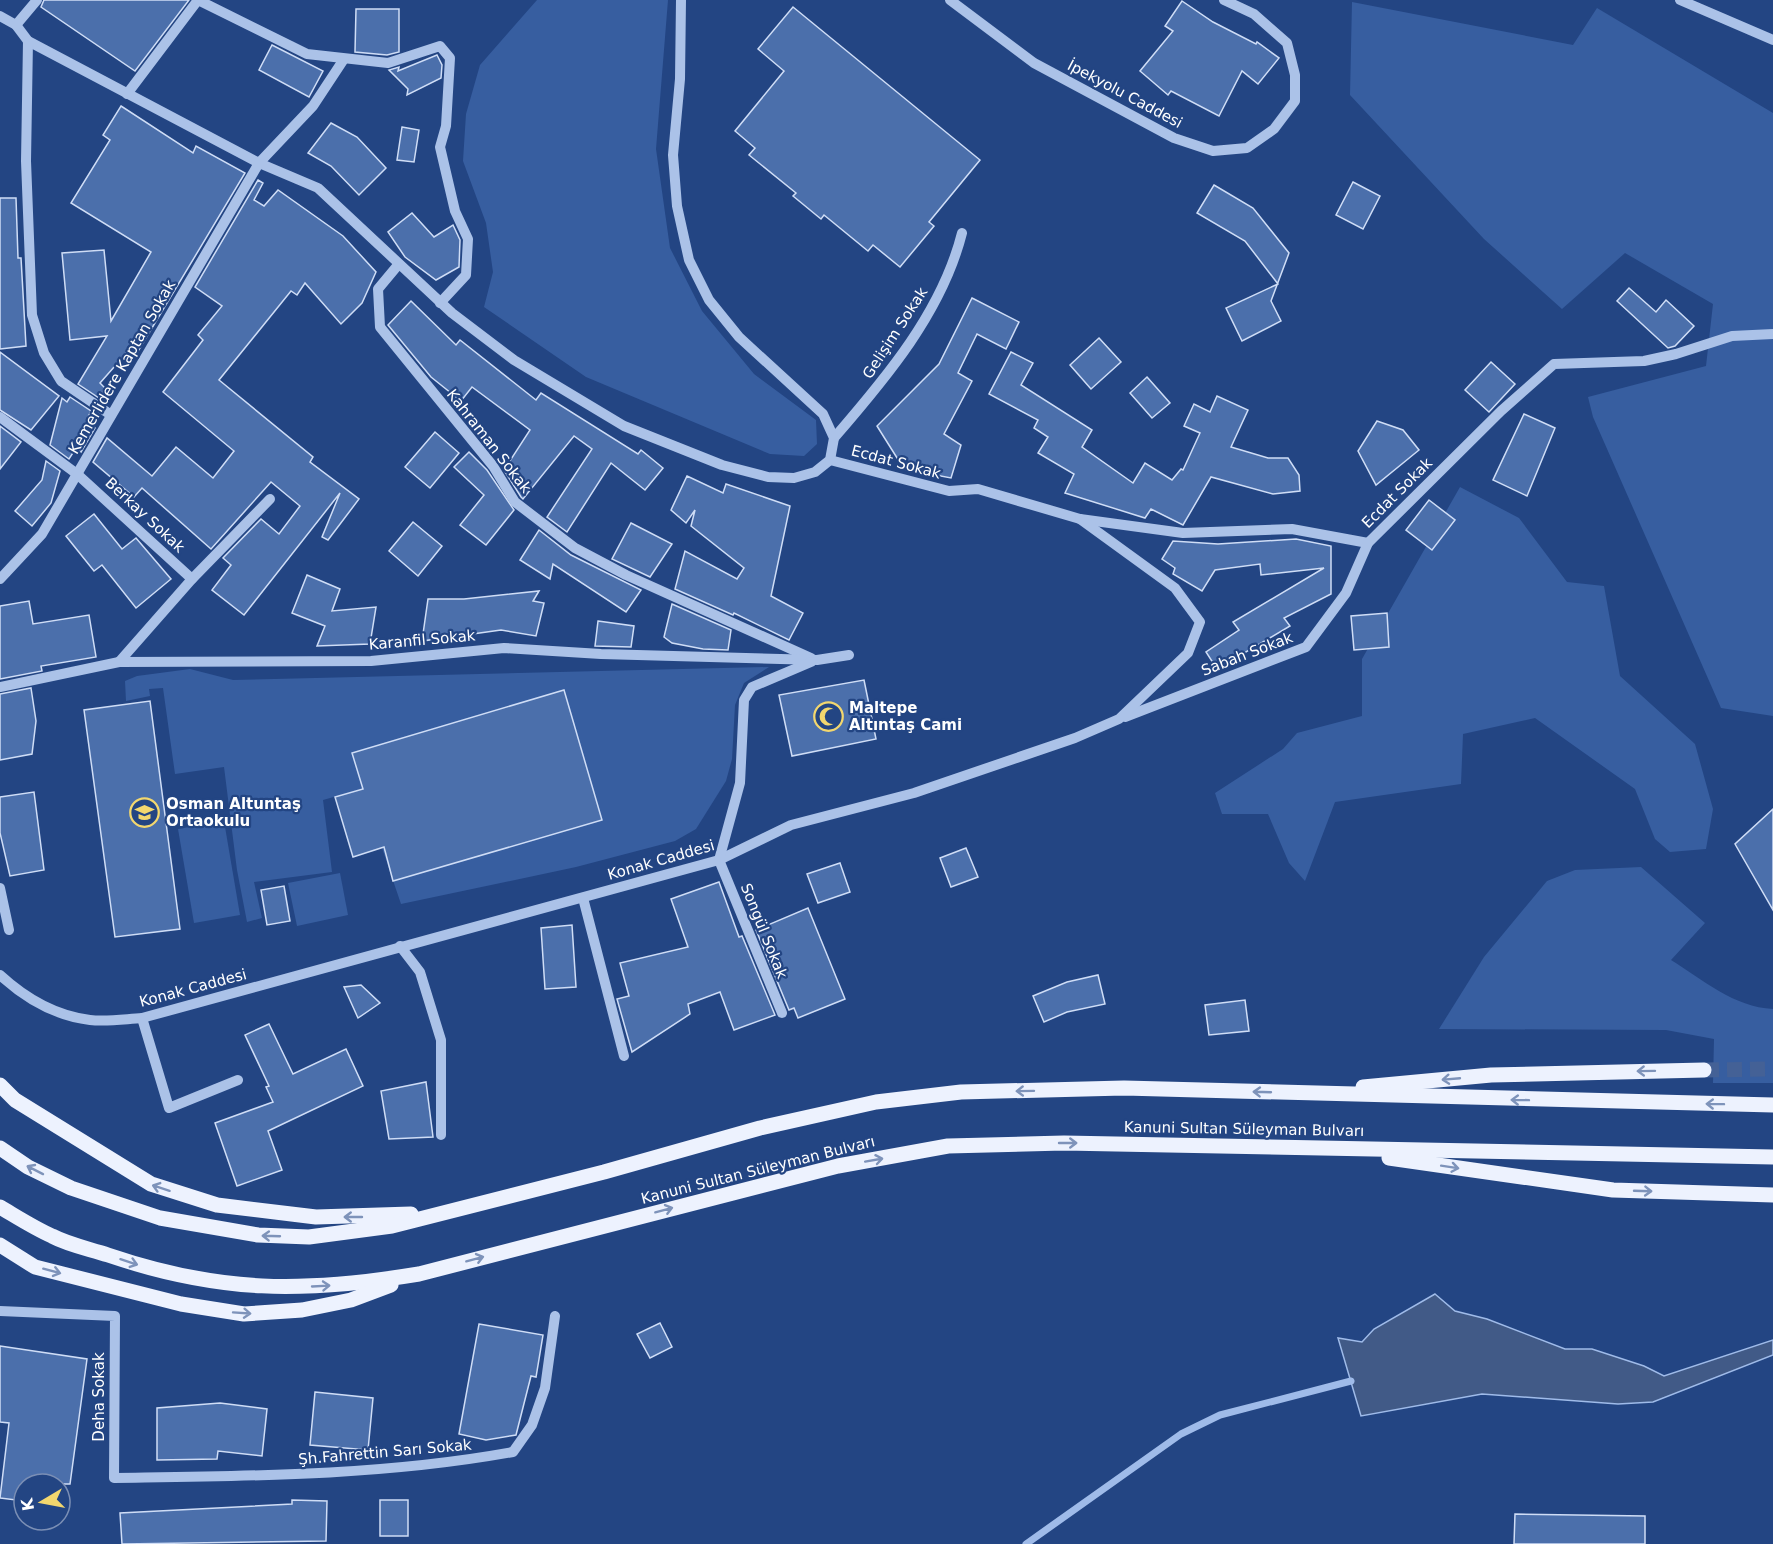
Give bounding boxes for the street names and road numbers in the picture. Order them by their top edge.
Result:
street label: İpekyolu Caddesi [1064,55,1186,132]
street label: Kemerlidere Kaptan Sokak [65,277,179,457]
street label: Gelişim Sokak [859,284,931,382]
street label: Kahraman Sokak [443,386,535,497]
street label: Ecdat Sokak [849,441,943,483]
street label: Ecdat Sokak [1358,454,1436,532]
street label: Berkay Sokak [102,474,189,557]
street label: Karanfil Sokak [368,626,476,654]
street label: Sabah Sokak [1199,628,1296,680]
street label: Konak Caddesi [605,836,717,884]
street label: Songül Sokak [737,881,791,982]
street label: Konak Caddesi [137,965,249,1011]
street label: Kanuni Sultan Süleyman Bulvarı [1124,1118,1364,1140]
street label: Kanuni Sultan Süleyman Bulvarı [639,1132,877,1208]
street label: Deha Sokak [90,1352,108,1442]
street label: Şh.Fahrettin Sarı Sokak [298,1435,473,1469]

